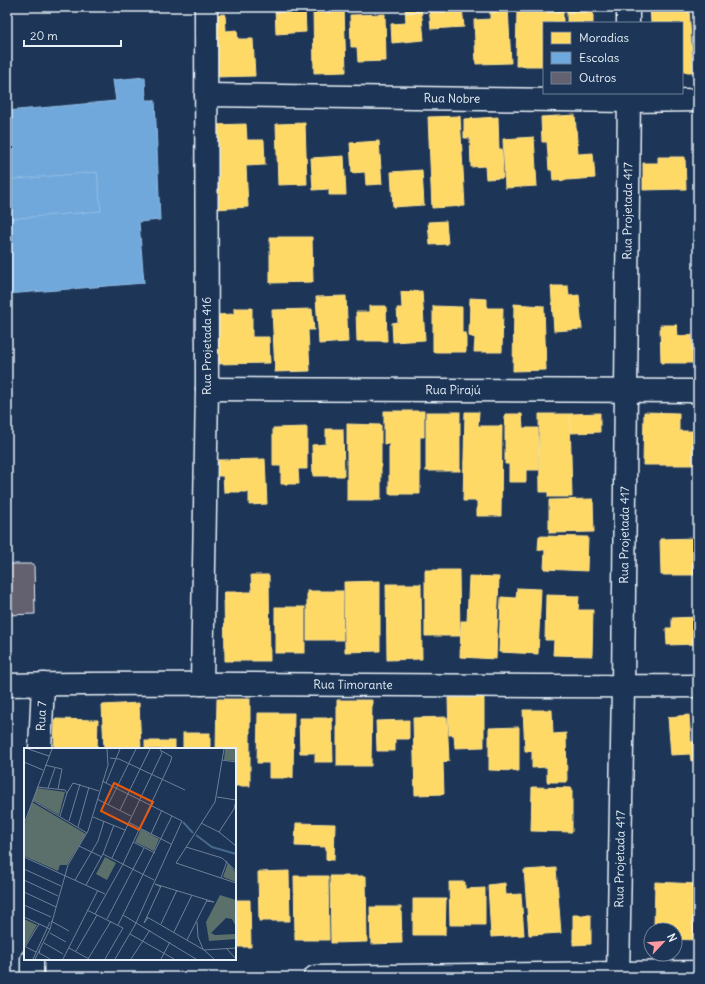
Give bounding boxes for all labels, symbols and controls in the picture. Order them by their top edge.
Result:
scale bar [24,22,121,48]
legend [543,22,683,94]
text: 20 m [30,28,58,43]
text: Moradias [579,30,629,45]
text: Escolas [579,50,619,65]
text: Outros [579,70,616,85]
street label: Rua Nobre [423,90,480,106]
street label: Rua Projetada 417 [619,162,635,260]
street label: Rua Projetada 416 [199,297,214,395]
street label: Rua Pirajú [425,382,481,397]
street label: Rua Projetada 417 [616,486,632,584]
street label: Rua Timorante [313,676,393,692]
street label: Rua 7 [33,701,49,731]
inset map [24,748,236,960]
street label: Rua Projetada 417 [611,810,628,908]
north arrow [643,922,683,962]
text: N [664,931,680,944]

